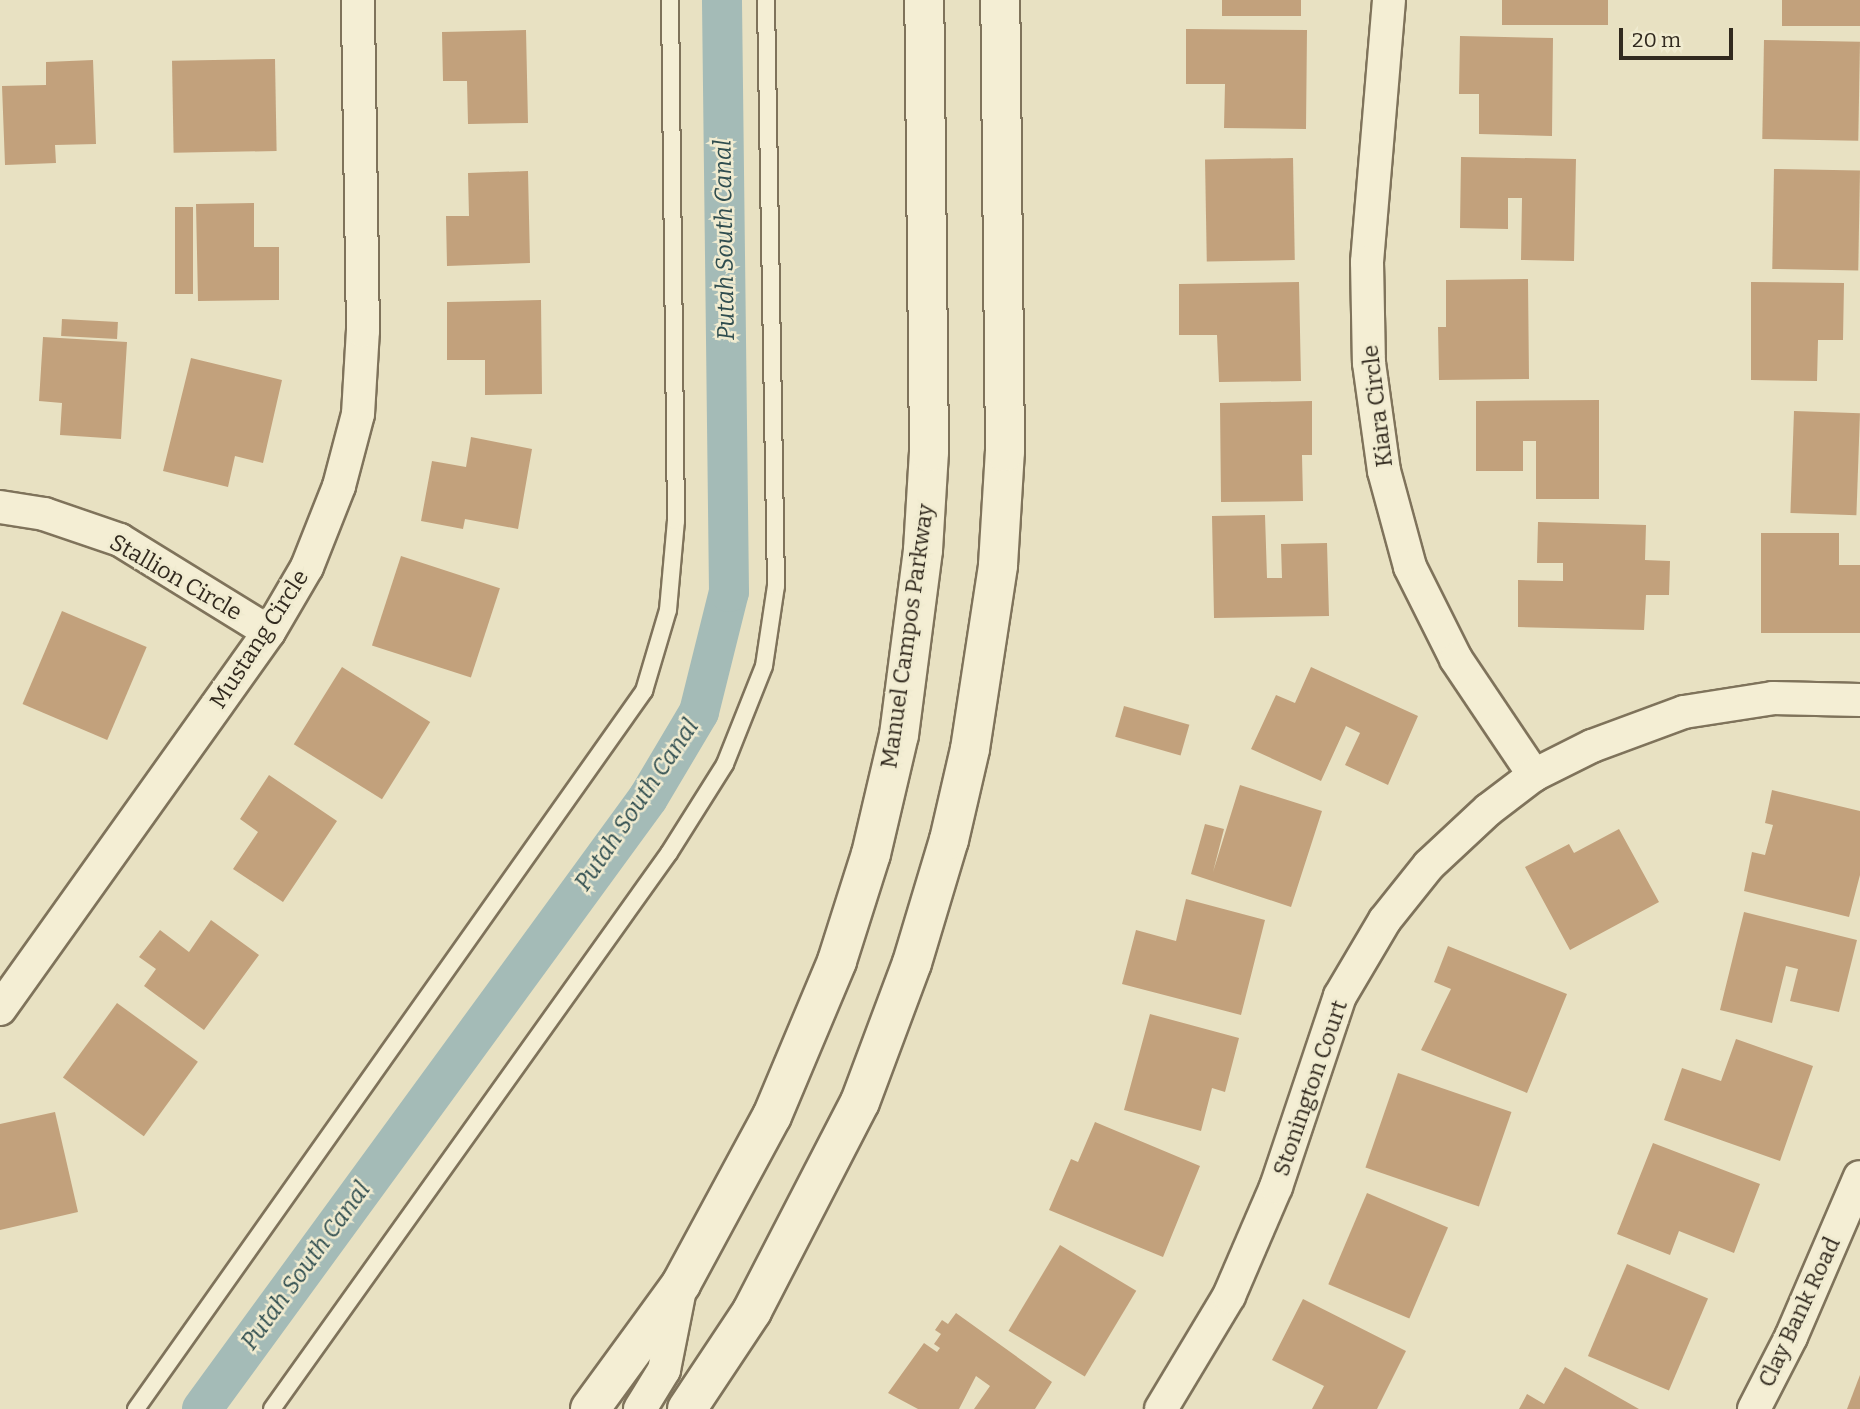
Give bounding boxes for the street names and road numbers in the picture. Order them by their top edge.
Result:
street label: Kiara Circle [1356,343,1398,469]
street label: Manuel Campos Parkway [875,502,939,770]
street label: Stallion Circle [105,528,247,626]
street label: Mustang Circle [204,565,314,713]
street label: Stonington Court [1267,997,1353,1179]
street label: Clay Bank Road [1752,1233,1846,1391]

